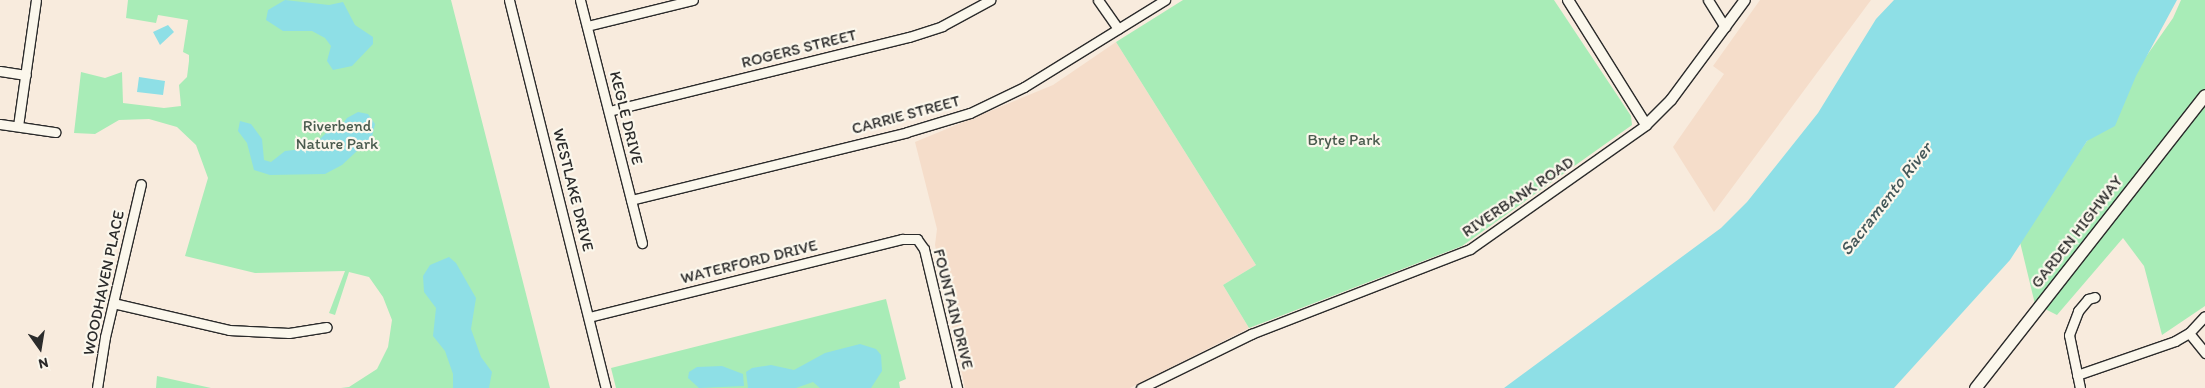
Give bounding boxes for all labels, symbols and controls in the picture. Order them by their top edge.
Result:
street label: ROGERS STREET [739,25,859,73]
street label: KEGLE DRIVE [605,69,647,167]
street label: CARRIE STREET [850,91,962,139]
park label: Riverbend Nature Park [296,116,378,154]
street label: WESTLAKE DRIVE [548,126,598,254]
park label: Bryte Park [1308,130,1380,150]
water label: Sacramento River [1835,138,1937,260]
street label: RIVERBANK ROAD [1458,152,1578,242]
street label: GARDEN HIGHWAY [2027,172,2127,292]
street label: WOODHAVEN PLACE [79,209,129,357]
street label: WATERFORD DRIVE [679,236,819,288]
street label: FOUNTAIN DRIVE [929,246,977,372]
north arrow [15,323,65,373]
text: N [37,354,50,372]

